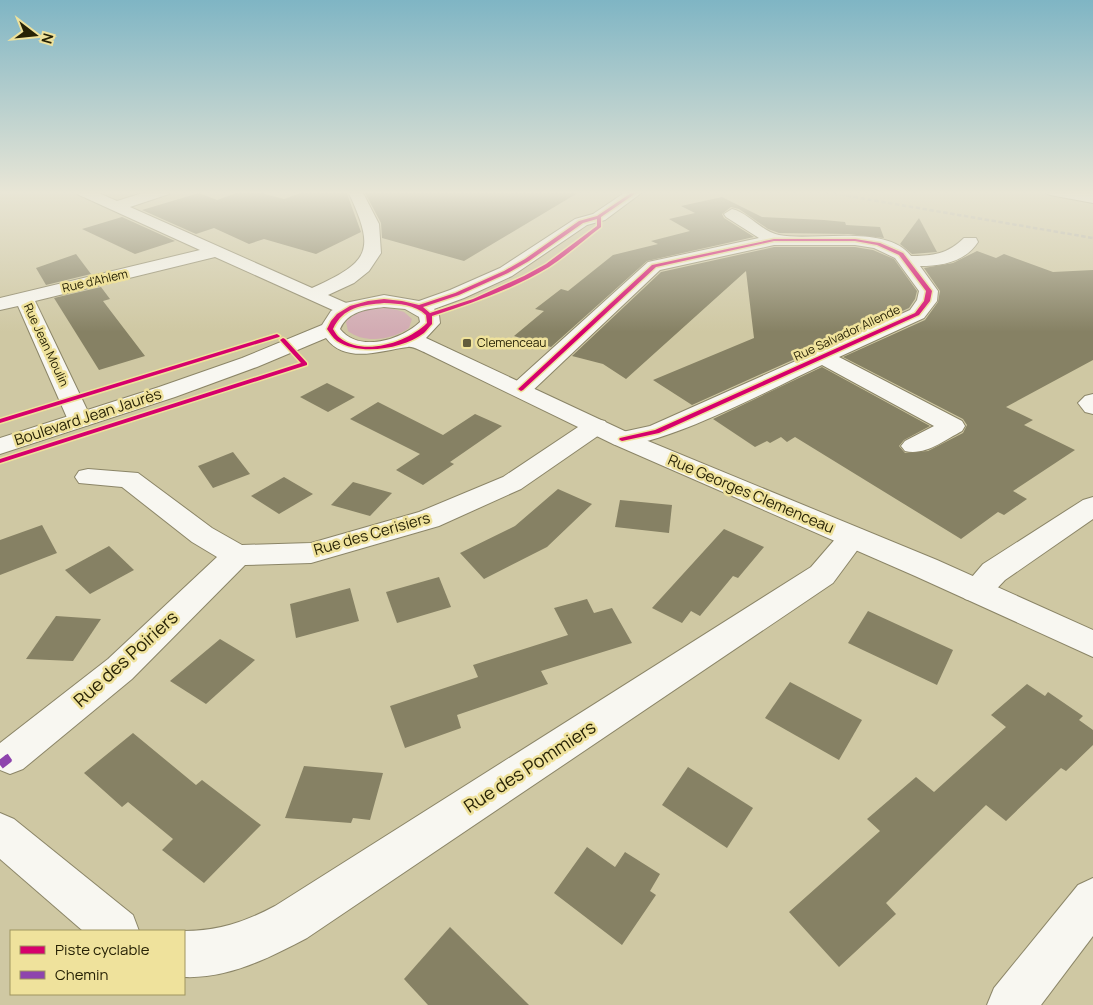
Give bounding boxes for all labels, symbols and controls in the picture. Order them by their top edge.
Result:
north arrow [10,10,60,60]
text: N [37,31,58,46]
street label: Rue d'Ahlem [60,265,129,296]
street label: Rue Jean Moulin [20,300,73,389]
street label: Rue Salvador Allende [791,300,903,365]
place label: Clemenceau [477,334,546,351]
marker: Clemenceau [461,337,473,349]
street label: Boulevard Jean Jaurès [12,383,164,450]
street label: Rue Georges Clemenceau [665,449,838,538]
street label: Rue des Cerisiers [311,507,433,560]
street label: Rue des Poiriers [68,605,183,712]
street label: Rue des Pommiers [459,715,600,818]
legend [10,930,185,995]
text: Piste cyclable [55,939,150,960]
text: Chemin [55,964,108,985]

